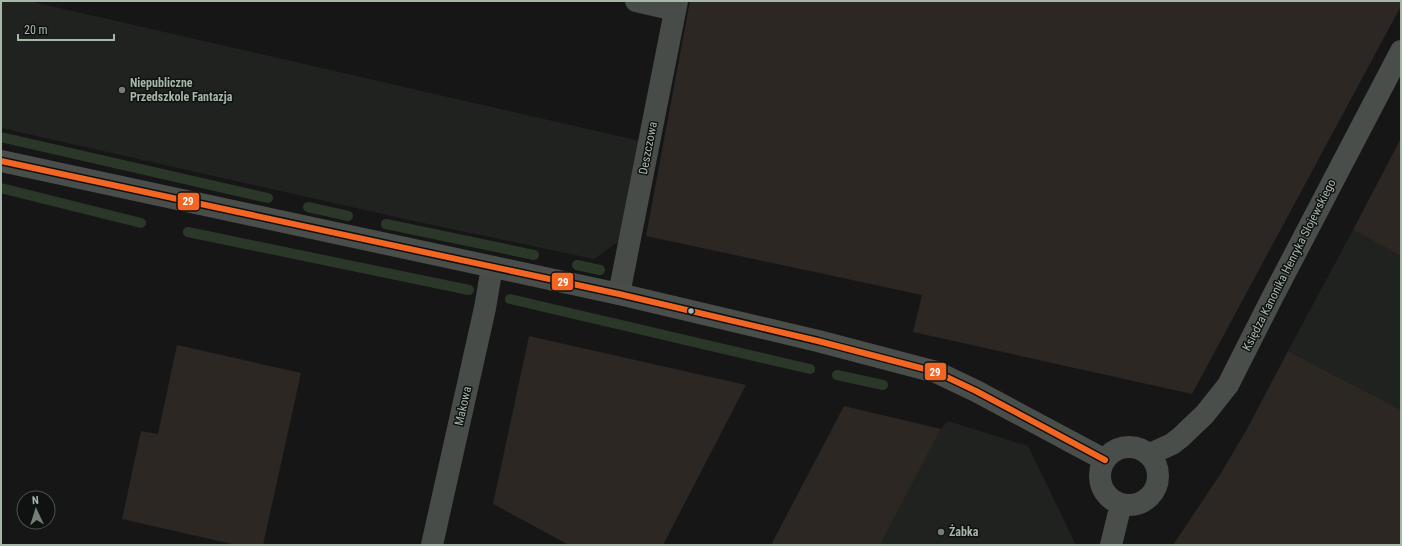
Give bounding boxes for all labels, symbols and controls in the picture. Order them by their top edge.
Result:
scale bar [18,16,114,42]
text: 20 m [24,23,48,37]
place label: Niepubliczne Przedszkole Fantazja [130,76,233,104]
marker: Niepubliczne Przedszkole Fantazja [117,85,127,95]
street label: Deszczowa [636,120,660,176]
street label: Księdza Kanonika Henryka Słojewskiego [1239,177,1339,353]
line badge: 29 [177,192,200,211]
text: 29 [182,195,194,208]
line badge: 29 [551,272,574,291]
text: 29 [557,276,569,289]
unlabelled marker [686,306,696,316]
line badge: 29 [924,362,947,381]
text: 29 [929,366,941,379]
street label: Makowa [452,385,474,427]
north arrow [16,490,56,530]
text: N [32,494,39,507]
place label: Żabka [949,524,979,539]
marker: Żabka [936,527,946,537]

